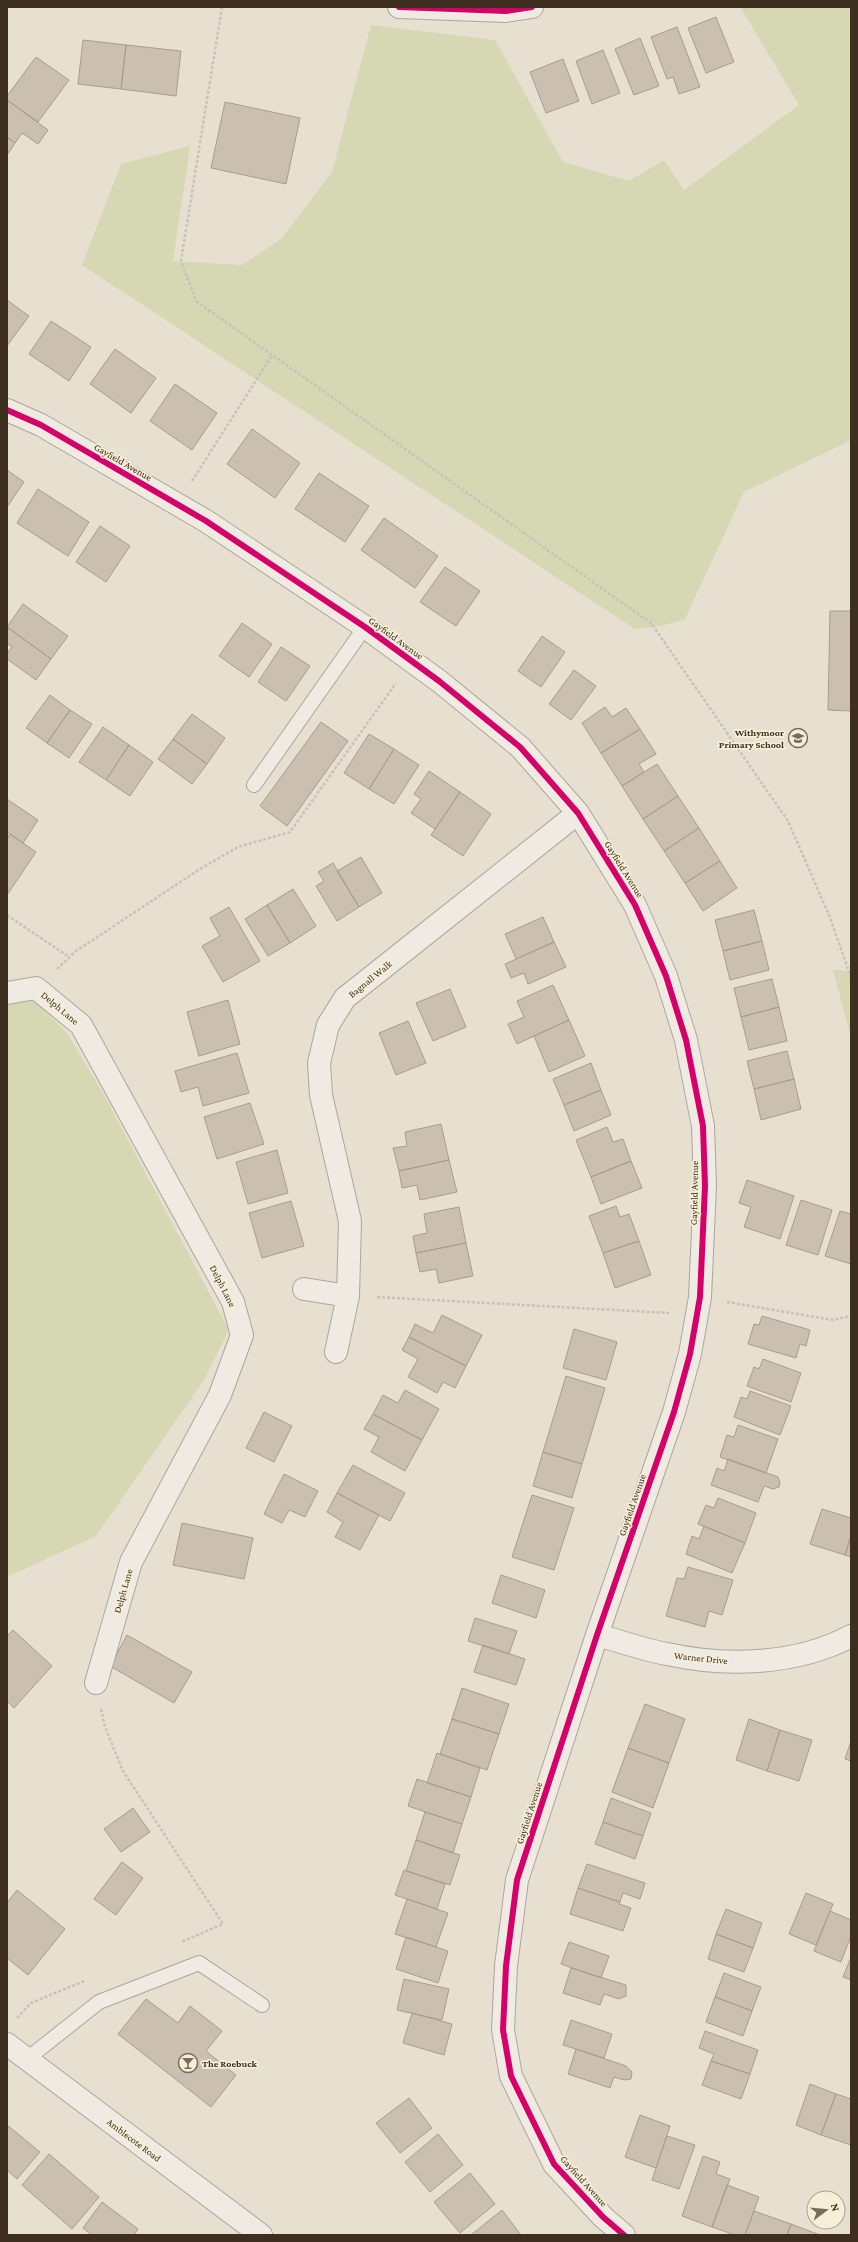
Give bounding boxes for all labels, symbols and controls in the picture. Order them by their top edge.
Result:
street label: Gayfield Avenue [92,441,154,483]
street label: Gayfield Avenue [367,615,426,662]
place label: Withymoor Primary School [719,727,784,750]
school or university icon: Withymoor Primary School [787,727,809,749]
street label: Gayfield Avenue [602,839,646,900]
street label: Bagnall Walk [346,958,394,1000]
street label: Delph Lane [39,989,81,1027]
street label: Gayfield Avenue [688,1160,700,1225]
street label: Delph Lane [208,1263,239,1309]
street label: Gayfield Avenue [616,1472,648,1537]
street label: Delph Lane [111,1567,135,1614]
street label: Warner Drive [674,1650,729,1666]
street label: Gayfield Avenue [514,1780,544,1845]
bar icon: The Roebuck [177,2052,199,2074]
place label: The Roebuck [202,2058,258,2069]
street label: Amblecote Road [105,2116,164,2164]
street label: Gayfield Avenue [558,2153,610,2209]
north arrow [806,2190,846,2230]
text: N [829,2202,843,2213]

